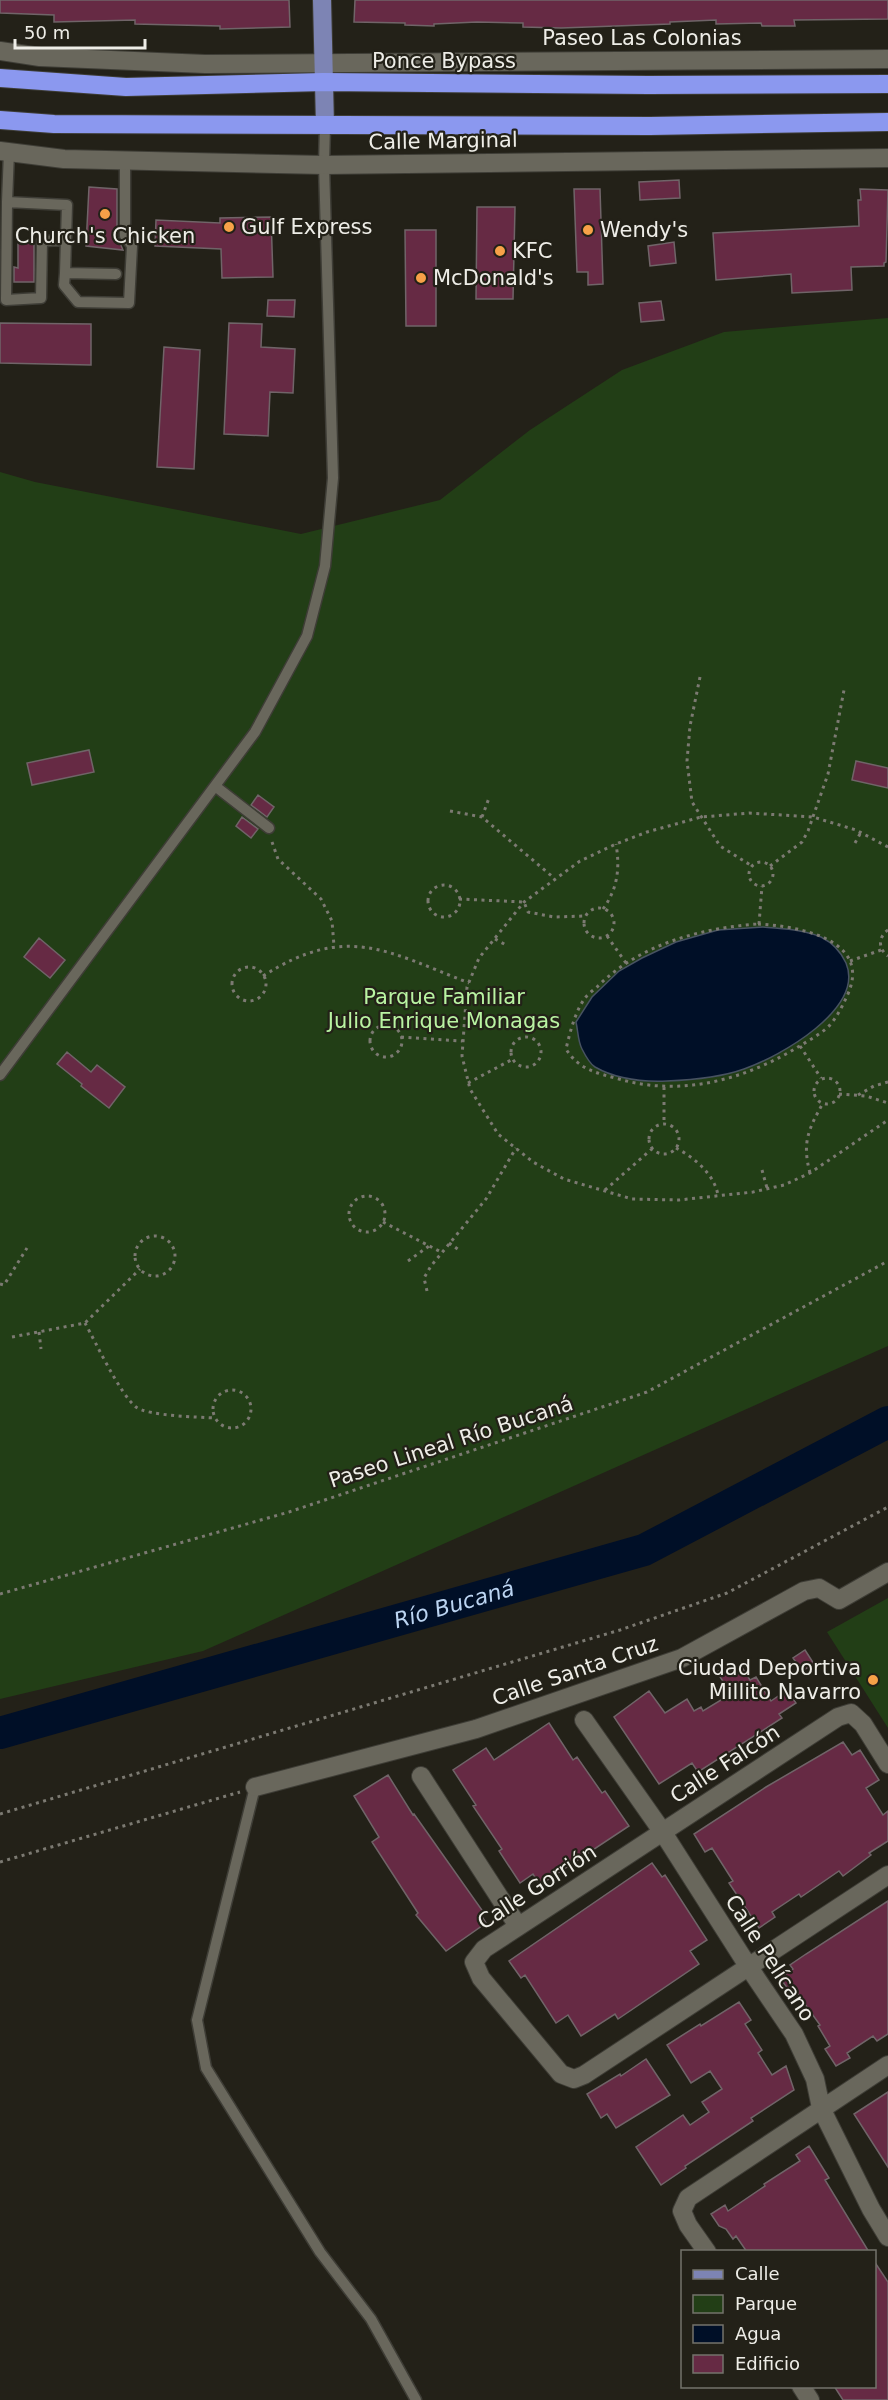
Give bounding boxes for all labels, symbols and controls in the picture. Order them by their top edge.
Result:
scale bar [15,12,146,50]
text: 50 m [24,22,70,43]
street label: Paseo Las Colonias [542,26,742,50]
street label: Ponce Bypass [372,49,516,73]
street label: Calle Marginal [368,128,518,154]
marker: Church's Chicken [98,207,112,221]
place label: Gulf Express [241,215,373,239]
place label: Wendy's [600,218,688,242]
marker: Gulf Express [222,220,236,234]
marker: Wendy's [581,223,595,237]
place label: Church's Chicken [15,224,195,248]
place label: KFC [512,239,553,263]
marker: KFC [493,244,507,258]
place label: McDonald's [433,266,554,290]
marker: McDonald's [414,271,428,285]
park label: Parque Familiar Julio Enrique Monagas [326,985,560,1033]
street label: Paseo Lineal Río Bucaná [326,1391,576,1493]
water label: Río Bucaná [391,1575,517,1633]
street label: Calle Santa Cruz [489,1631,661,1711]
place label: Ciudad Deportiva Millito Navarro [678,1656,861,1704]
marker: Ciudad Deportiva Millito Navarro [866,1673,880,1687]
street label: Calle Falcón [666,1720,784,1808]
street label: Calle Gorrión [473,1840,601,1934]
street label: Calle Pelícano [720,1890,820,2026]
legend [681,2250,876,2388]
text: Calle [735,2263,780,2284]
text: Parque [735,2293,797,2314]
text: Agua [735,2323,781,2344]
text: Edificio [735,2353,800,2374]

